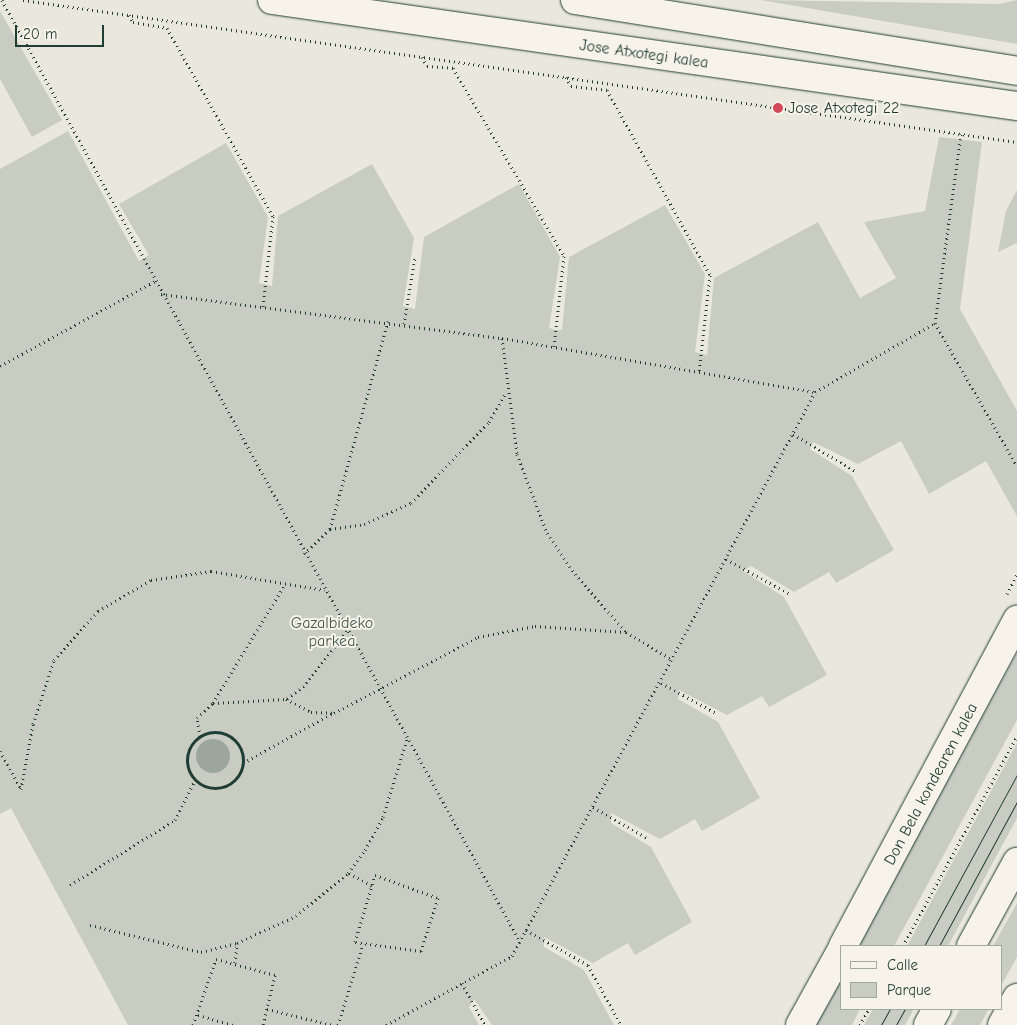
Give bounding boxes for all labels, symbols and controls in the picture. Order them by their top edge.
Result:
scale bar [18,15,106,47]
text: 20 m [23,25,57,43]
street label: Jose Atxotegi kalea [578,35,710,73]
place label: Jose Atxotegi 22 [788,98,899,118]
marker: Jose Atxotegi 22 [772,102,784,114]
park label: Gazalbideko parkea [291,613,373,651]
street label: Don Bela kondearen kalea [880,700,982,868]
legend [840,945,1002,1010]
text: Calle [887,956,918,974]
text: Parque [887,981,931,999]

